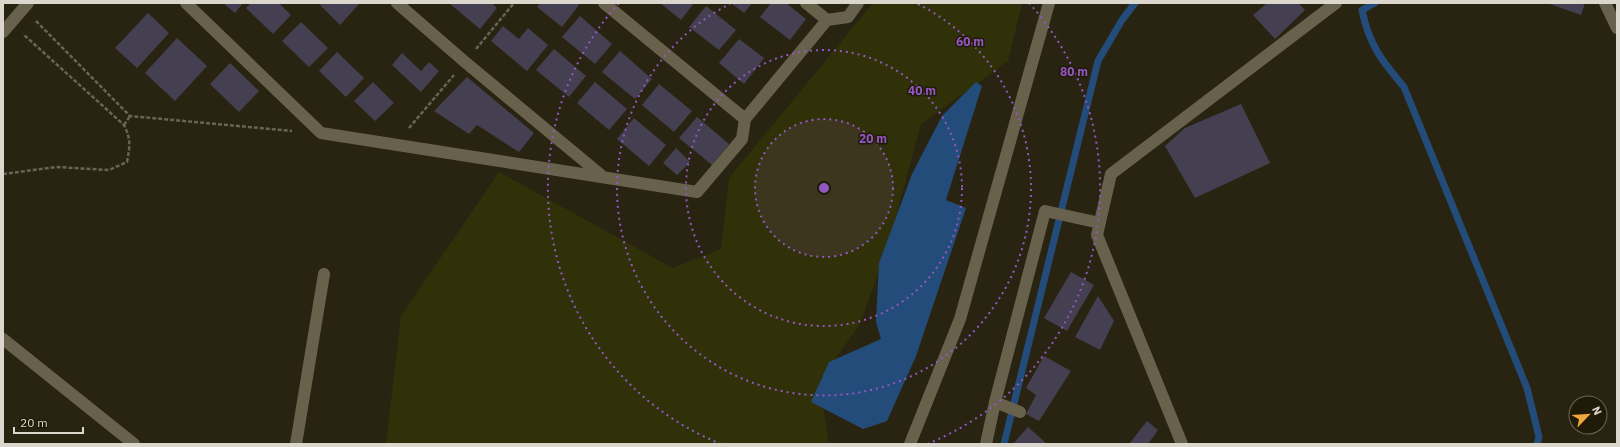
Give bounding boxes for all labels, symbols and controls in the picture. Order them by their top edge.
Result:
text: 60 m [956,34,984,49]
text: 80 m [1060,64,1088,79]
text: 40 m [908,83,936,98]
text: 20 m [859,131,887,146]
centre of rings [817,181,831,195]
north arrow [1568,395,1608,435]
text: N [1589,404,1605,417]
scale bar [14,409,83,435]
text: 20 m [20,415,48,430]

